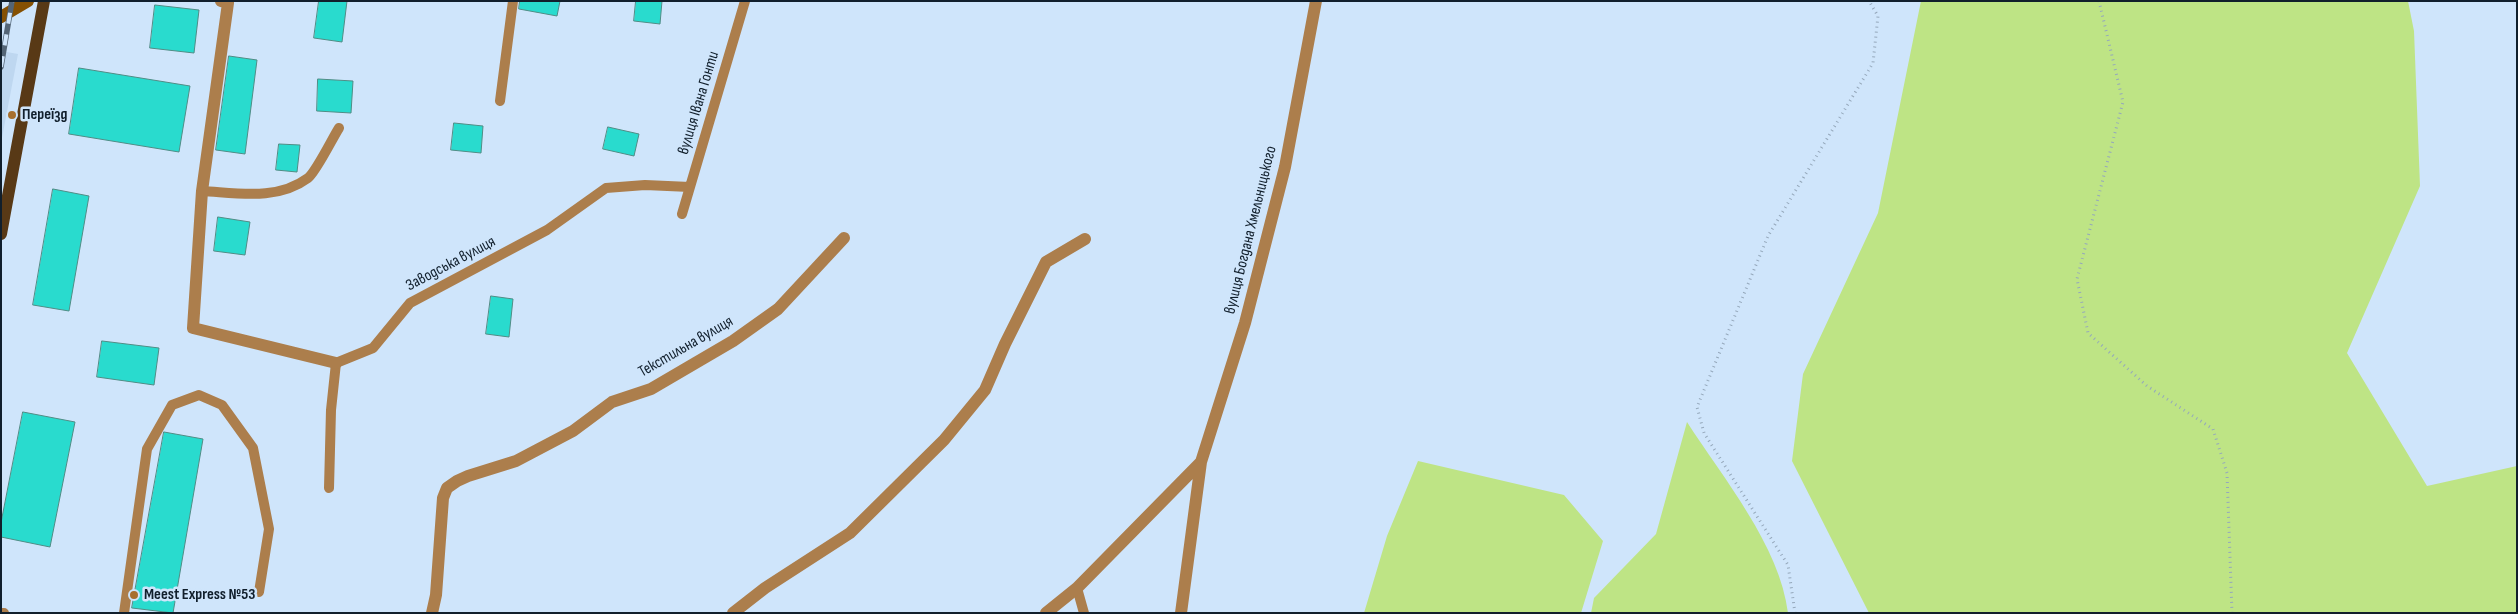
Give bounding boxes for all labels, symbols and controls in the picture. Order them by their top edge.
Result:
street label: вулиця Івана Гонти [674,49,724,157]
place label: Переїзд [22,105,67,125]
marker: Переїзд [6,109,18,121]
street label: вулиця Богдана Хмельницького [1221,144,1281,316]
street label: Заводська вулиця [403,232,499,296]
street label: Текстильна вулиця [635,312,737,382]
place label: Meest Express №53 [144,585,255,605]
marker: Meest Express №53 [128,589,140,601]

